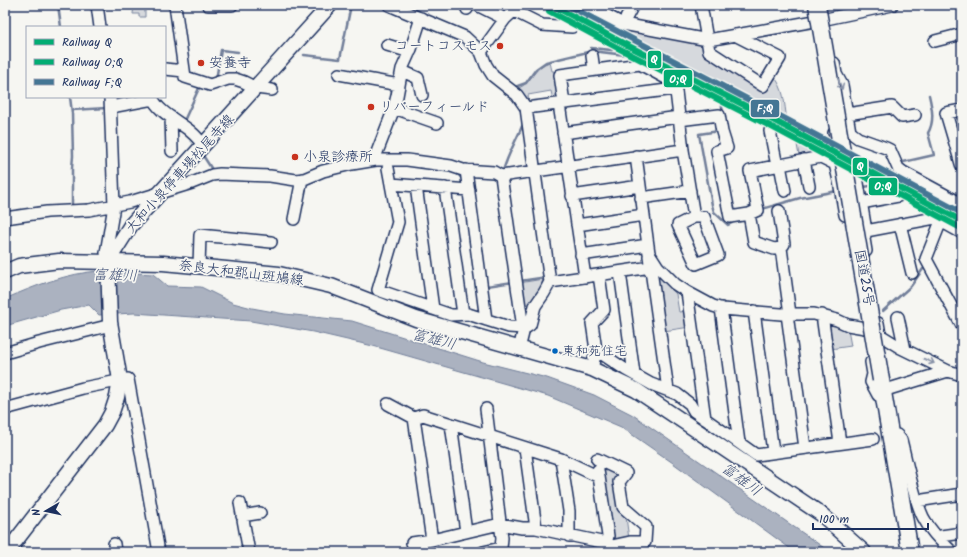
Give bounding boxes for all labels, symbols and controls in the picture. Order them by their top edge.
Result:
legend [26,26,166,98]
text: Railway Q [62,33,113,52]
place label: コートコスモス [395,35,492,57]
marker: コートコスモス [495,41,505,51]
line badge: Q [647,50,662,69]
text: Q [650,51,658,69]
place label: 安養寺 [209,52,251,74]
text: Railway O;Q [62,53,124,72]
marker: 安養寺 [196,58,206,68]
line badge: O;Q [663,69,693,88]
text: O;Q [669,71,687,89]
text: Railway F;Q [62,73,123,92]
one-way arrow [837,77,845,89]
place label: リバーフィールド [379,96,490,118]
line badge: F;Q [750,99,780,118]
text: F;Q [757,100,774,118]
marker: リバーフィールド [366,102,376,112]
street label: 大和小泉停車場松尾寺線 [120,109,240,239]
place label: 小泉診療所 [303,146,373,168]
marker: 小泉診療所 [290,152,300,162]
line badge: Q [852,157,868,176]
text: Q [856,158,864,176]
line badge: O;Q [868,177,898,196]
text: O;Q [874,178,892,196]
street label: 国道25号 [848,248,880,308]
street label: 奈良大和郡山斑鳩線 [177,254,305,292]
water label: 富雄川 [92,264,138,288]
water label: 富雄川 [409,323,459,357]
place label: 東和苑住宅 [562,341,627,362]
marker: 東和苑住宅 [550,346,560,356]
one-way arrow [922,358,934,365]
water label: 富雄川 [716,457,766,503]
north arrow [26,491,66,531]
scale bar [813,505,928,531]
text: N [28,508,47,517]
text: 100 m [819,510,850,529]

